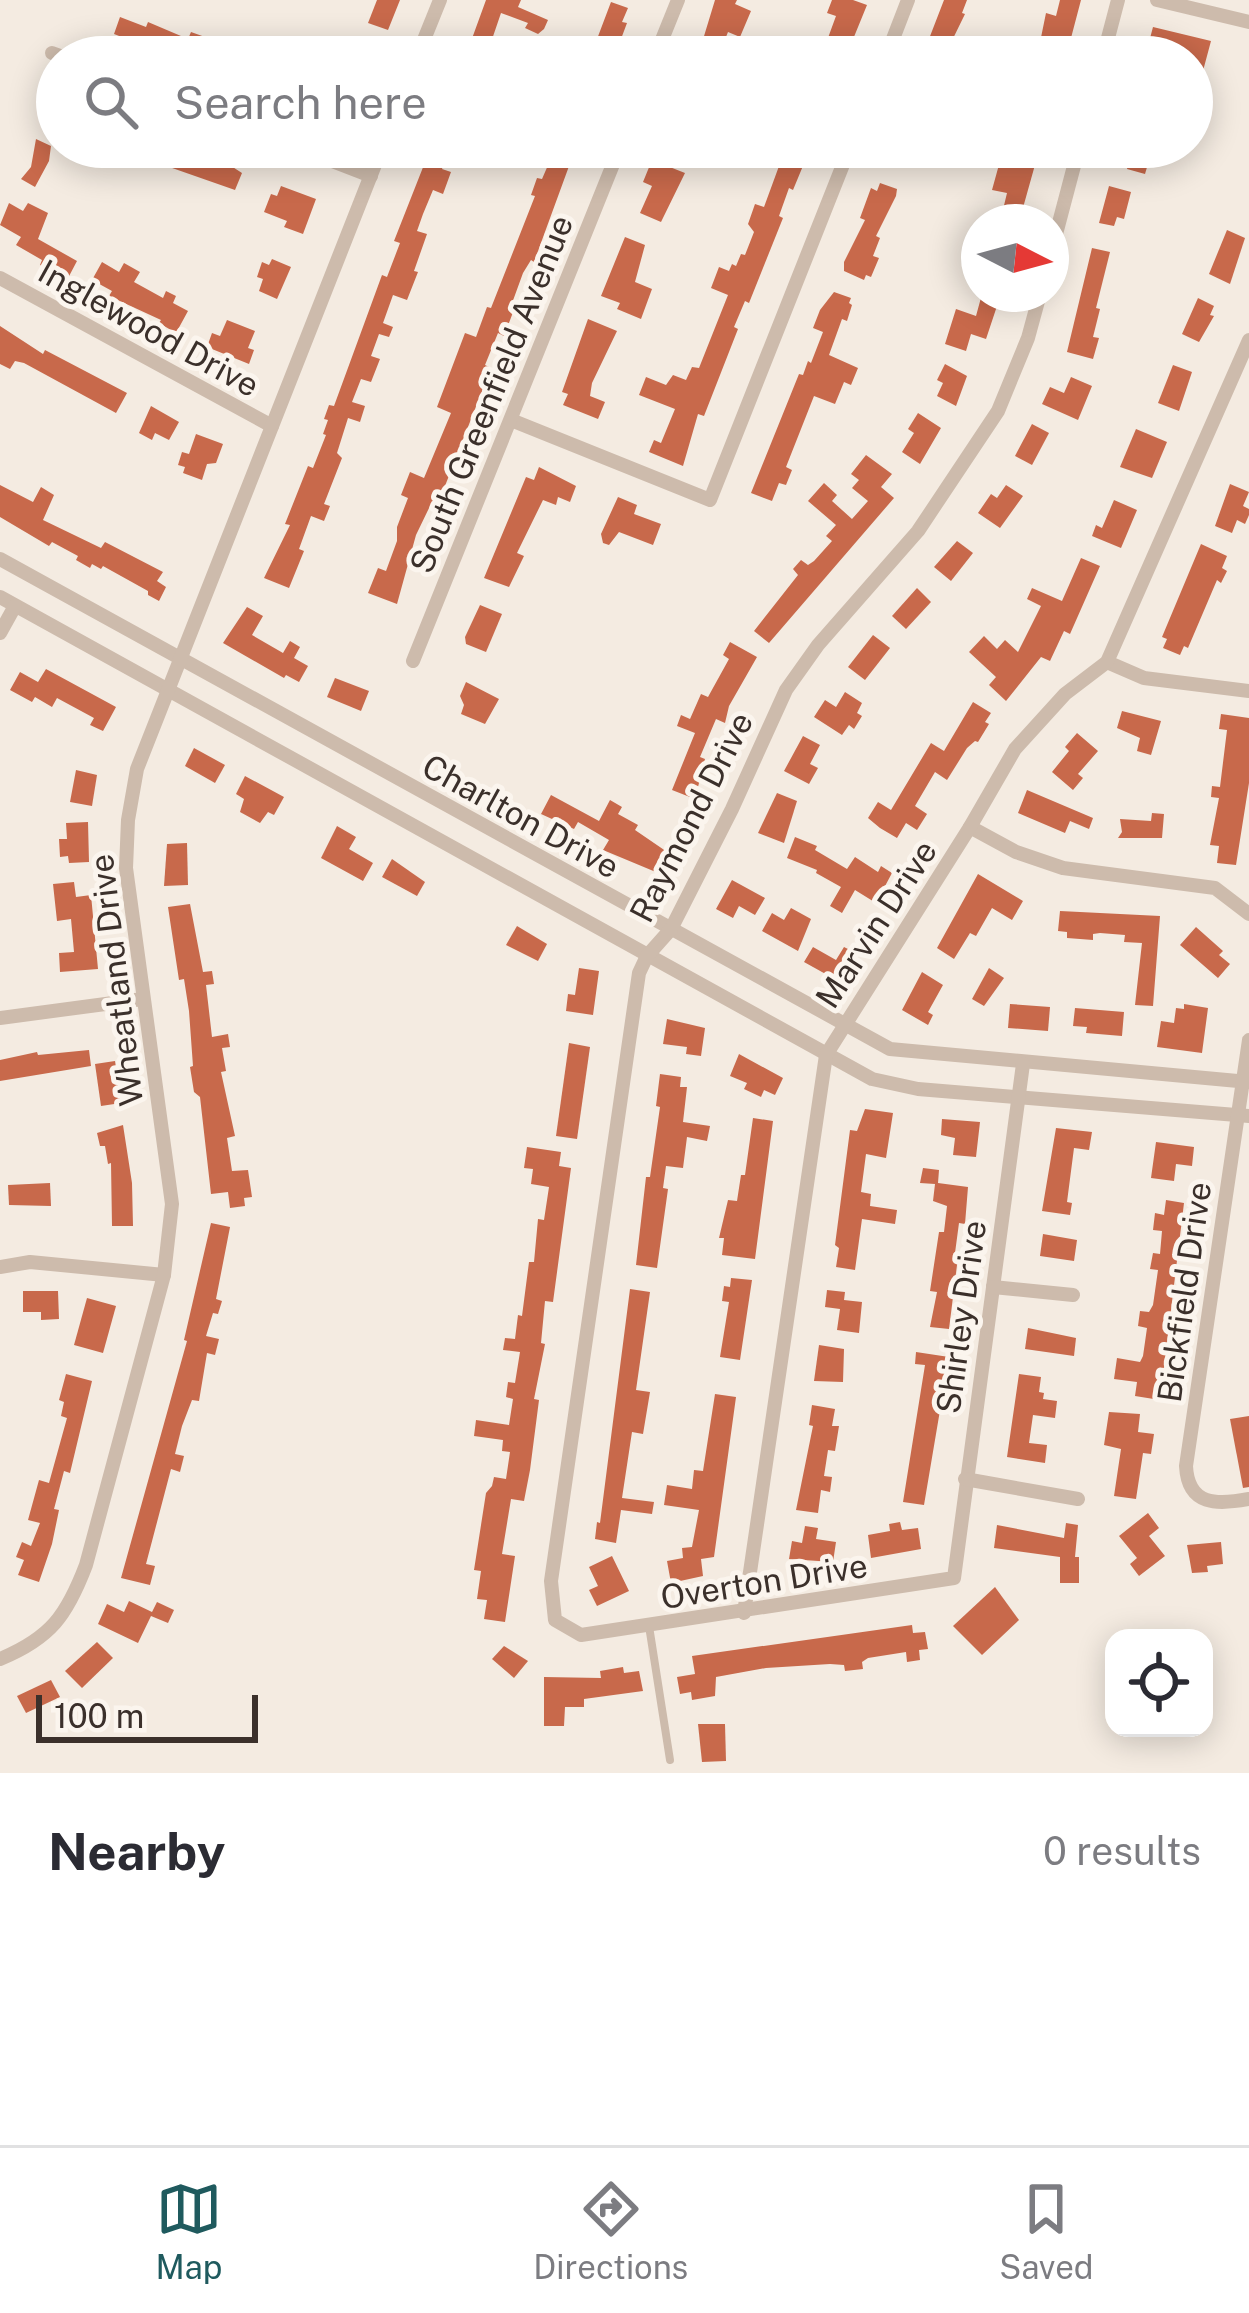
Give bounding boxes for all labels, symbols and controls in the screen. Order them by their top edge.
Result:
search box [36,36,1213,168]
icon: search [78,69,144,135]
text: Search here [174,76,427,129]
north arrow [961,204,1069,312]
street label: South Greenfield Avenue [402,210,580,578]
street label: Inglewood Drive [32,252,266,404]
street label: Raymond Drive [622,706,760,928]
street label: Charlton Drive [416,746,626,886]
street label: Marvin Drive [808,833,944,1015]
street label: Wheatland Drive [82,852,150,1108]
street label: Bickfield Drive [1150,1180,1218,1404]
street label: Shirley Drive [929,1218,993,1416]
street label: Overton Drive [658,1546,870,1616]
map controls [1105,1629,1213,1737]
button: locate [1105,1629,1213,1737]
scale bar [36,1689,258,1742]
text: 100 m [54,1697,144,1735]
text: Nearby [48,1822,225,1881]
text: 0 results [1043,1828,1201,1874]
tab: Map [155,2176,222,2286]
tab: Directions [533,2176,688,2286]
tab: Saved [999,2176,1094,2286]

